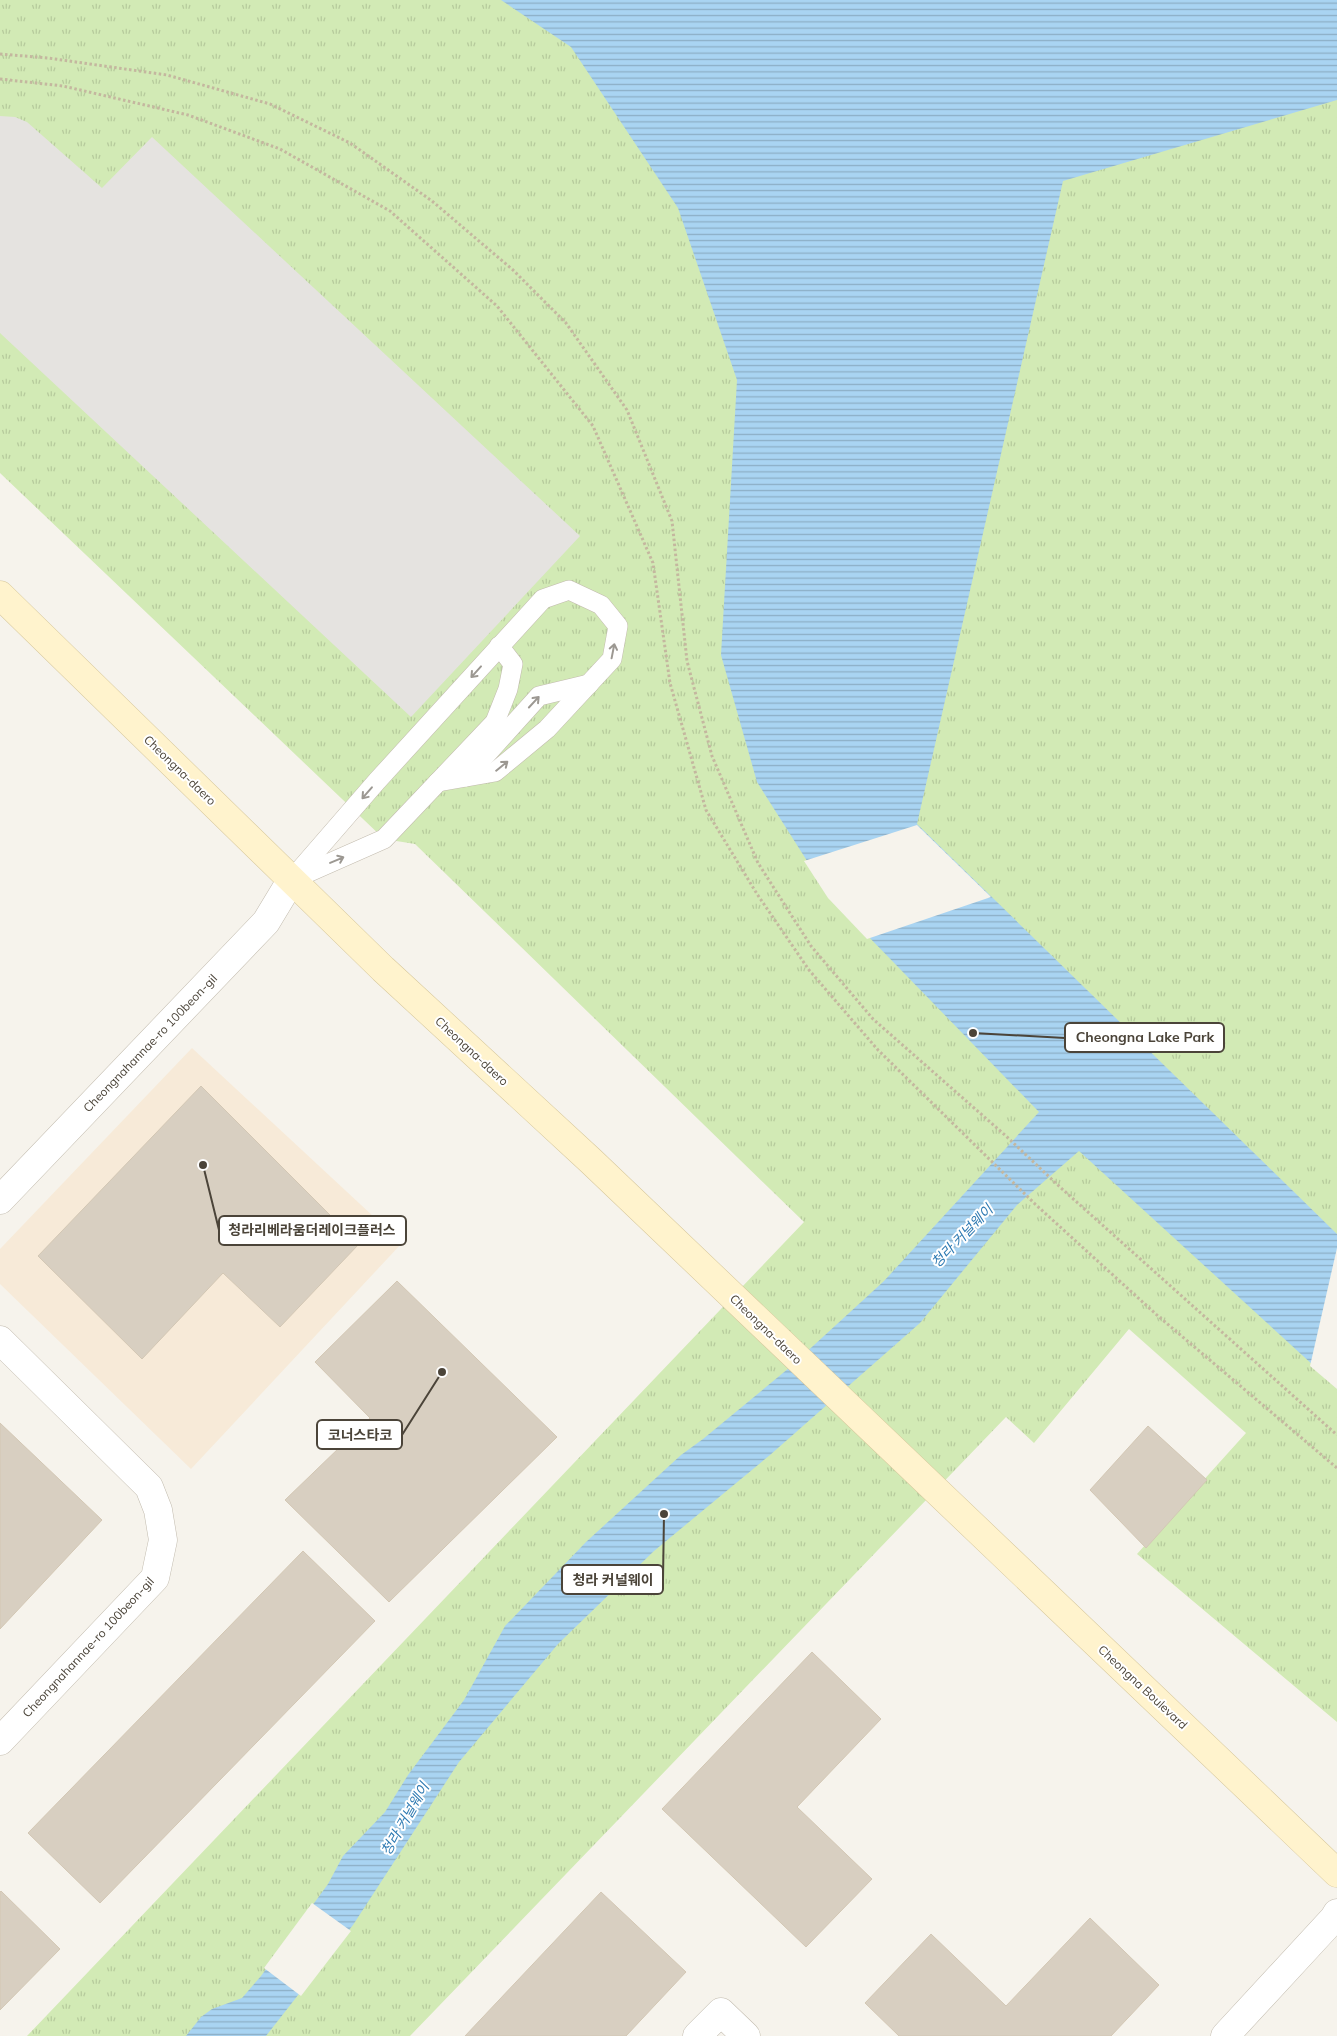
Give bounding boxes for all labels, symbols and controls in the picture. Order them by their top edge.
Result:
one-way arrow [609,644,619,660]
one-way arrow [470,666,482,678]
one-way arrow [528,696,539,709]
street label: Cheongna-daero [141,732,219,808]
one-way arrow [495,761,508,772]
one-way arrow [361,786,373,799]
one-way arrow [329,854,344,864]
street label: Cheongnahannae-ro 100beon-gil [80,971,220,1115]
street label: Cheongna-daero [432,1013,512,1089]
callout: Cheongna Lake Park [1065,1023,1224,1052]
text: Cheongna Lake Park [1076,1028,1215,1046]
water label: 청라 커널웨이 [927,1200,997,1271]
callout: 청라리베라움더레이크플러스 [219,1216,406,1245]
text: 청라리베라움더레이크플러스 [228,1221,396,1239]
street label: Cheongna-daero [727,1291,805,1367]
callout: 코너스타코 [317,1420,402,1449]
text: 코너스타코 [328,1426,392,1444]
callout: 청라 커널웨이 [562,1565,663,1594]
text: 청라 커널웨이 [572,1571,654,1589]
street label: Cheongnahannae-ro 100beon-gil [19,1574,157,1720]
street label: Cheongna Boulevard [1095,1642,1191,1732]
water label: 청라 커널웨이 [377,1778,434,1859]

